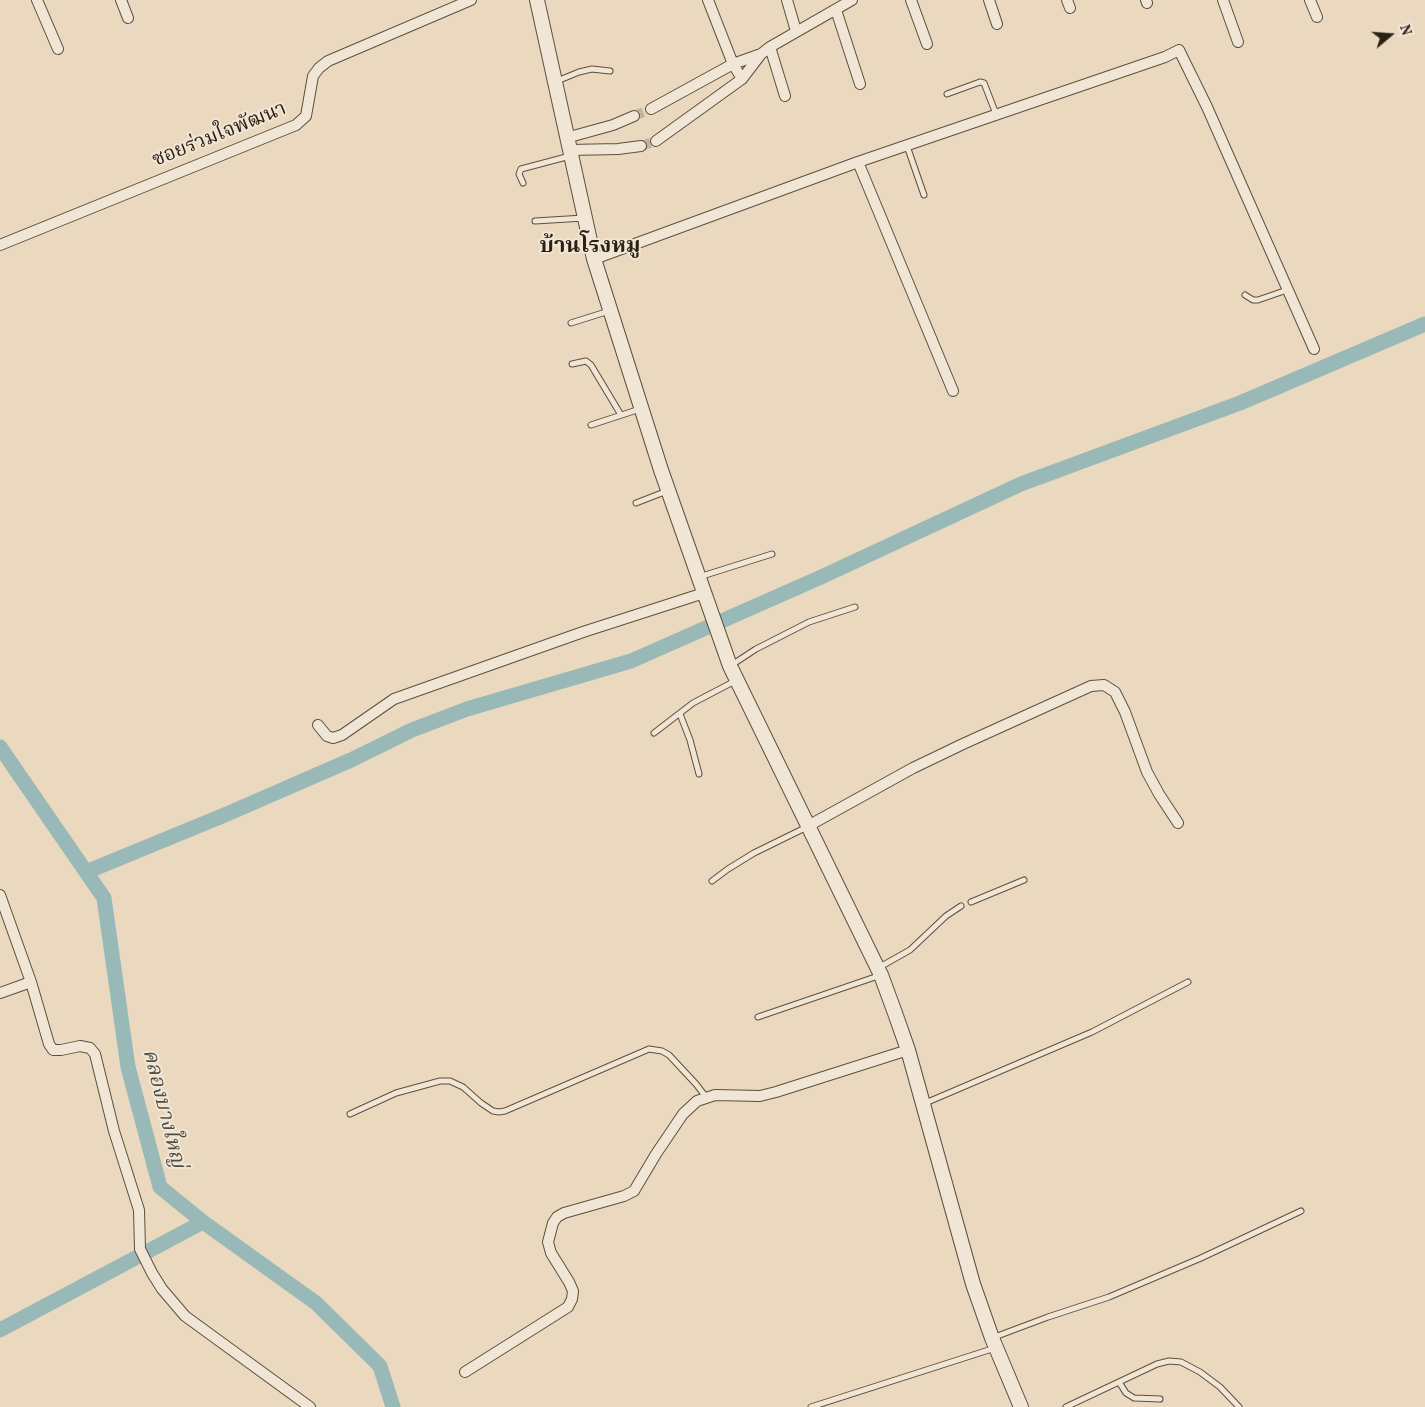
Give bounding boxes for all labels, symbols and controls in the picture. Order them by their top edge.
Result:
north arrow [1365,10,1415,60]
text: N [1394,22,1415,38]
street label: ซอยร่วมใจพัฒนา [149,98,291,174]
district label: บ้านโรงหมู [540,235,640,261]
water label: คลองบางใหญ่ [135,1047,189,1171]

